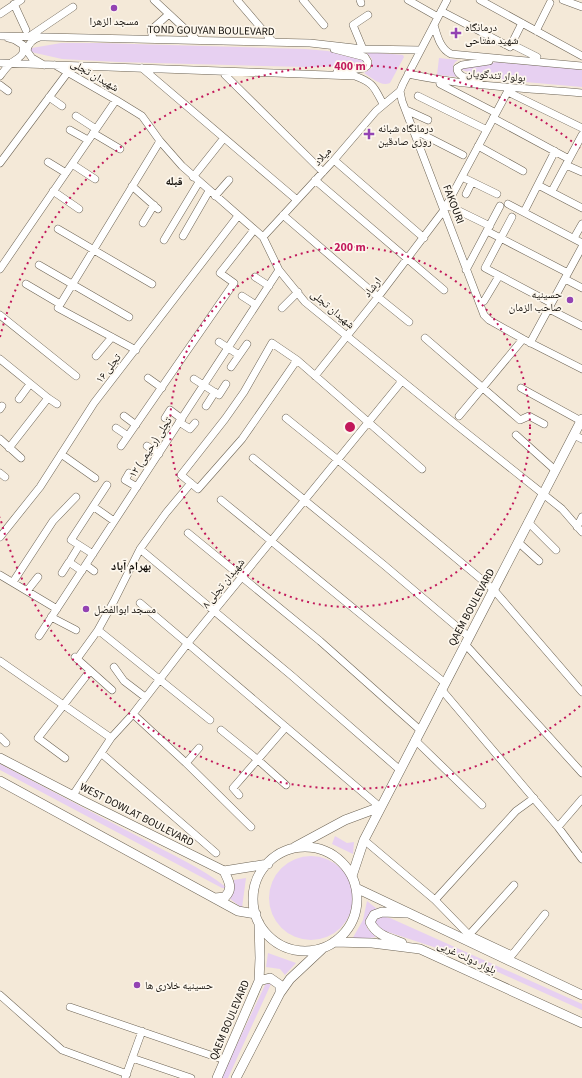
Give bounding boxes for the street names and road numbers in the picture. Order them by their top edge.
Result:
street label: TOND GOUYAN BOULEVARD [147,22,275,39]
street label: شهیدان تجلی [68,56,122,95]
street label: بولوار تندگویان [466,65,526,86]
street label: میلاد [310,144,335,169]
street label: FAKOURI [439,182,468,226]
street label: ارشاد [360,274,385,300]
street label: شهیدان تجلی [307,287,358,332]
street label: ۱۶ تجلی [92,350,125,386]
street label: ۱۲ تجلی (رحیمی) [125,413,176,481]
street label: شهیدان تجلی ۸ [199,555,248,611]
street label: QAEM BOULEVARD [445,566,498,649]
street label: WEST DOWLAT BOULEVARD [77,779,197,850]
street label: بلوار دولت غربی [435,937,499,978]
street label: QAEM BOULEVARD [206,978,253,1063]

